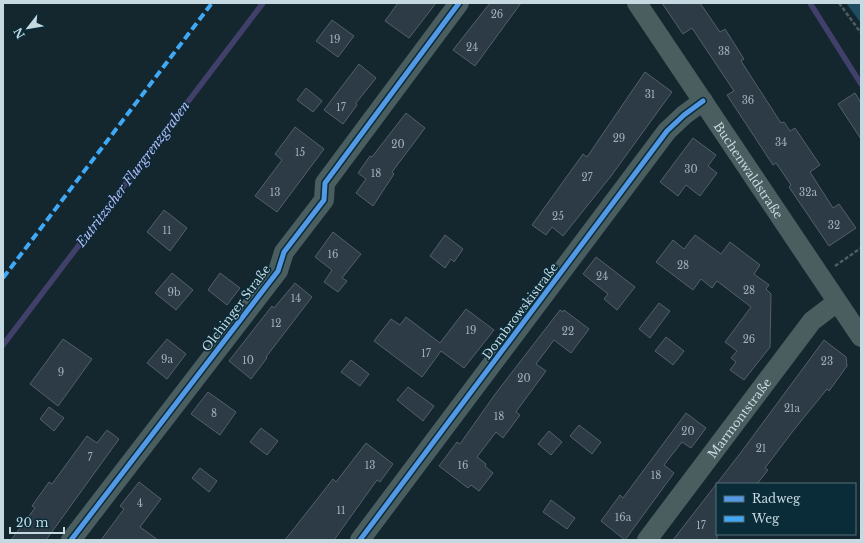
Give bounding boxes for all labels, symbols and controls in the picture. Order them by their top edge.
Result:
north arrow [8,8,48,48]
house number: 26 [491,8,503,21]
text: N [10,25,28,41]
house number: 19 [330,33,340,46]
house number: 24 [466,41,478,54]
house number: 38 [718,45,730,58]
house number: 31 [645,88,655,101]
house number: 36 [742,94,754,107]
water label: Eutritzscher Flurgrenzgraben [72,98,194,251]
house number: 17 [336,101,347,114]
street label: Buchenwaldstraße [711,119,787,221]
house number: 29 [613,132,625,145]
house number: 34 [775,136,787,149]
house number: 20 [391,138,405,151]
house number: 15 [295,146,305,159]
house number: 30 [684,163,698,176]
house number: 18 [371,167,381,180]
house number: 27 [581,171,594,184]
house number: 13 [270,186,280,199]
house number: 32a [799,186,817,199]
house number: 25 [552,210,564,223]
house number: 32 [828,219,840,232]
house number: 11 [163,224,171,237]
house number: 16 [328,248,338,261]
house number: 28 [677,259,689,272]
street label: Dombrowskistraße [479,260,561,362]
street label: Olchinger Straße [199,262,274,354]
house number: 24 [596,270,608,283]
house number: 28 [743,284,755,297]
house number: 9b [168,286,181,299]
house number: 14 [291,292,301,305]
house number: 12 [271,317,281,330]
house number: 19 [466,324,476,337]
house number: 22 [562,325,574,338]
house number: 26 [743,333,755,346]
house number: 17 [421,347,432,360]
house number: 9a [161,353,173,366]
house number: 10 [242,354,254,367]
house number: 23 [821,355,833,368]
house number: 9 [58,366,64,379]
house number: 20 [517,372,531,385]
street label: Marmontstraße [704,375,774,461]
house number: 21a [784,402,801,415]
house number: 8 [211,407,217,420]
house number: 18 [494,410,504,423]
house number: 20 [681,425,695,438]
house number: 21 [756,442,766,455]
house number: 7 [87,451,93,464]
house number: 13 [365,459,375,472]
house number: 16 [458,459,468,472]
house number: 18 [651,469,661,482]
legend [716,483,856,535]
text: Radweg [752,491,801,506]
house number: 4 [137,497,143,510]
house number: 11 [337,504,345,517]
scale bar [10,509,64,535]
house number: 16a [615,511,632,524]
text: Weg [751,511,780,526]
text: 20 m [16,515,48,530]
house number: 17 [696,519,707,532]

